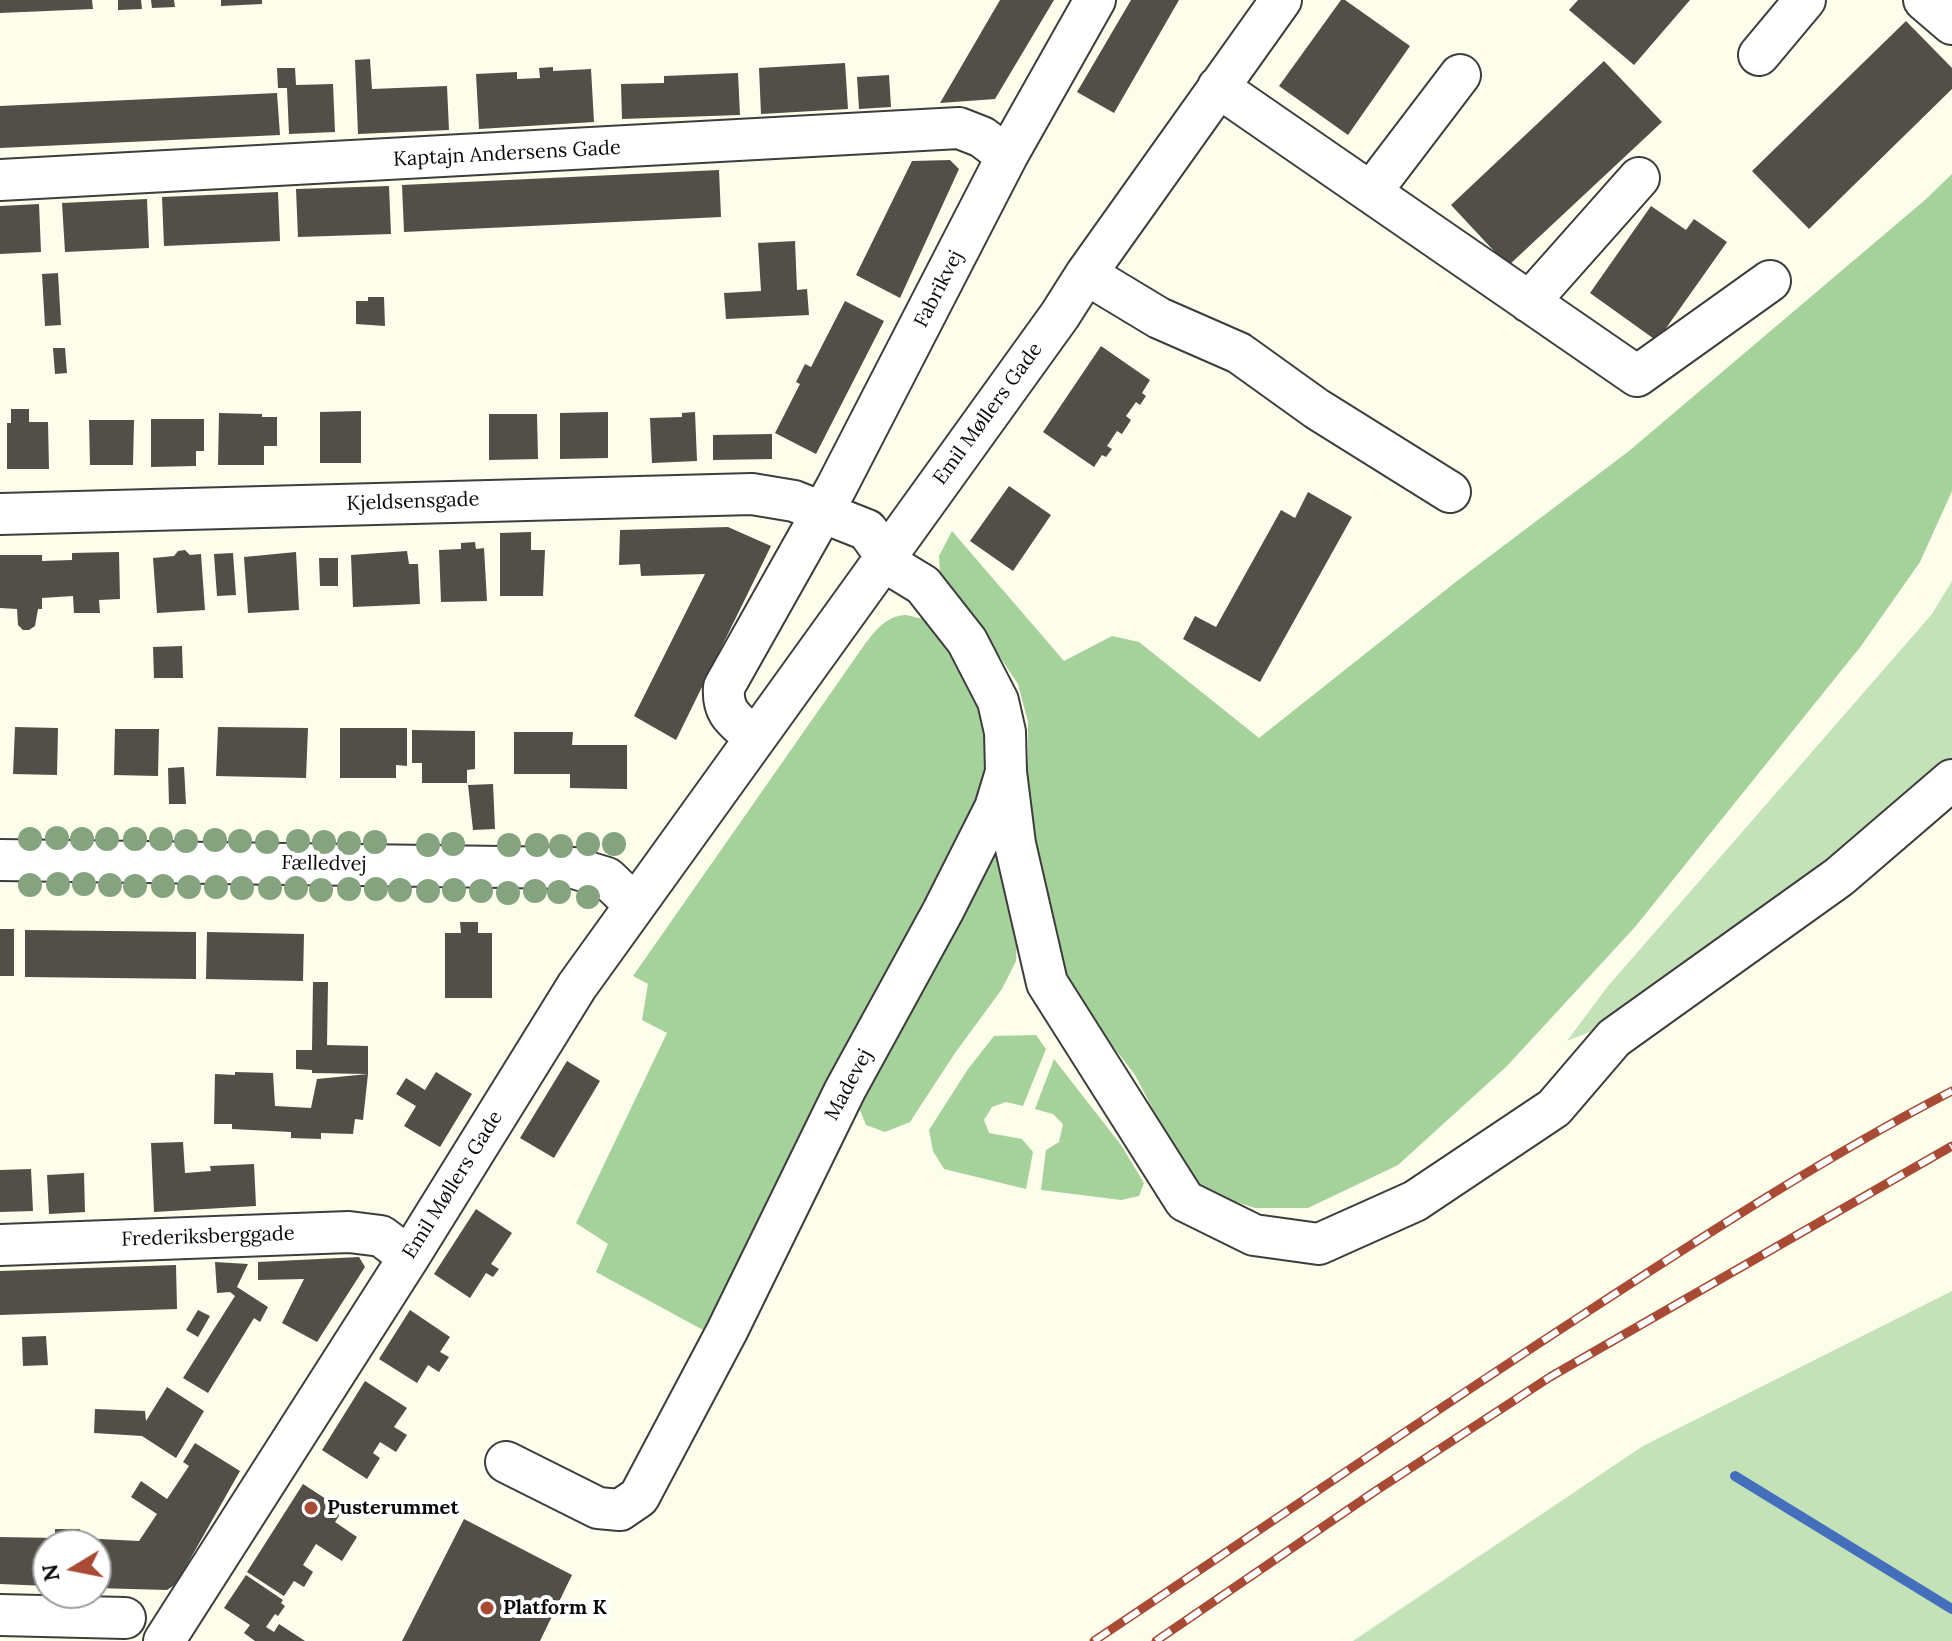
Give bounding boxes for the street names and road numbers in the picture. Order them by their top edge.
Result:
street label: Kaptajn Andersens Gade [393,136,621,172]
street label: Fabrikvej [909,246,969,332]
street label: Emil Møllers Gade [928,338,1048,490]
street label: Kjeldsensgade [346,488,480,516]
street label: Fælledvej [281,851,367,877]
street label: Madevej [820,1045,878,1125]
street label: Emil Møllers Gade [398,1107,508,1263]
street label: Frederiksberggade [121,1222,295,1252]

